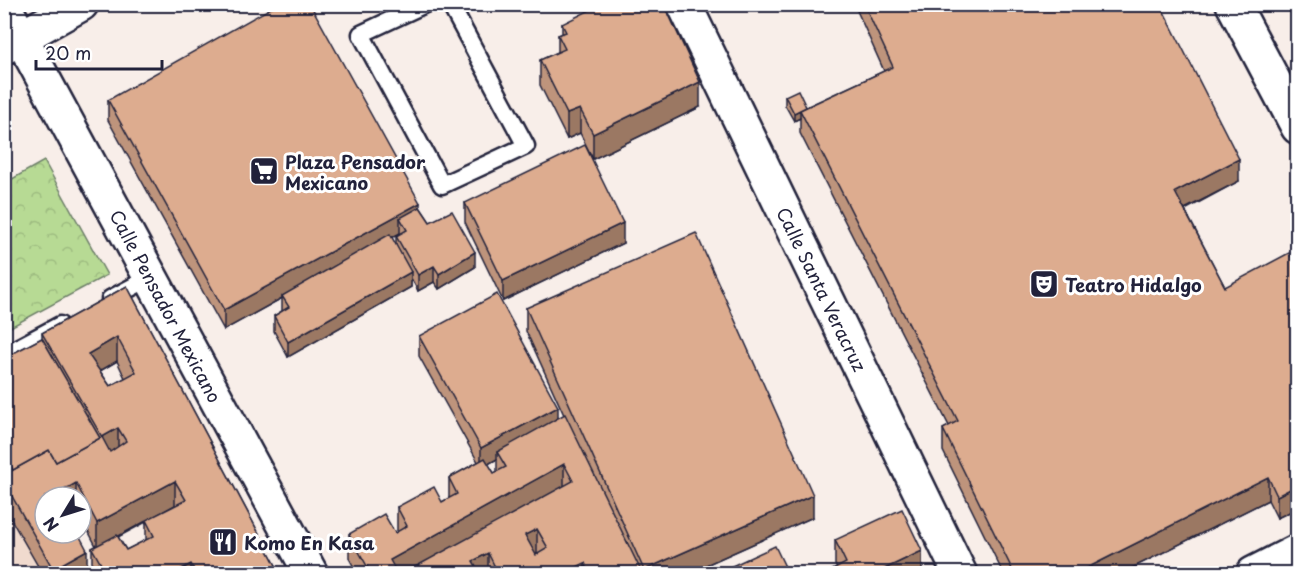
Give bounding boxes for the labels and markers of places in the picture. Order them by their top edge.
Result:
place label: Plaza Pensador Mexicano [285,148,426,196]
supermarket icon: Plaza Pensador Mexicano [248,155,280,187]
theatre icon: Teatro Hidalgo [1028,268,1060,300]
place label: Teatro Hidalgo [1065,271,1202,298]
restaurant icon: Komo En Kasa [207,526,239,558]
place label: Komo En Kasa [244,529,375,556]

